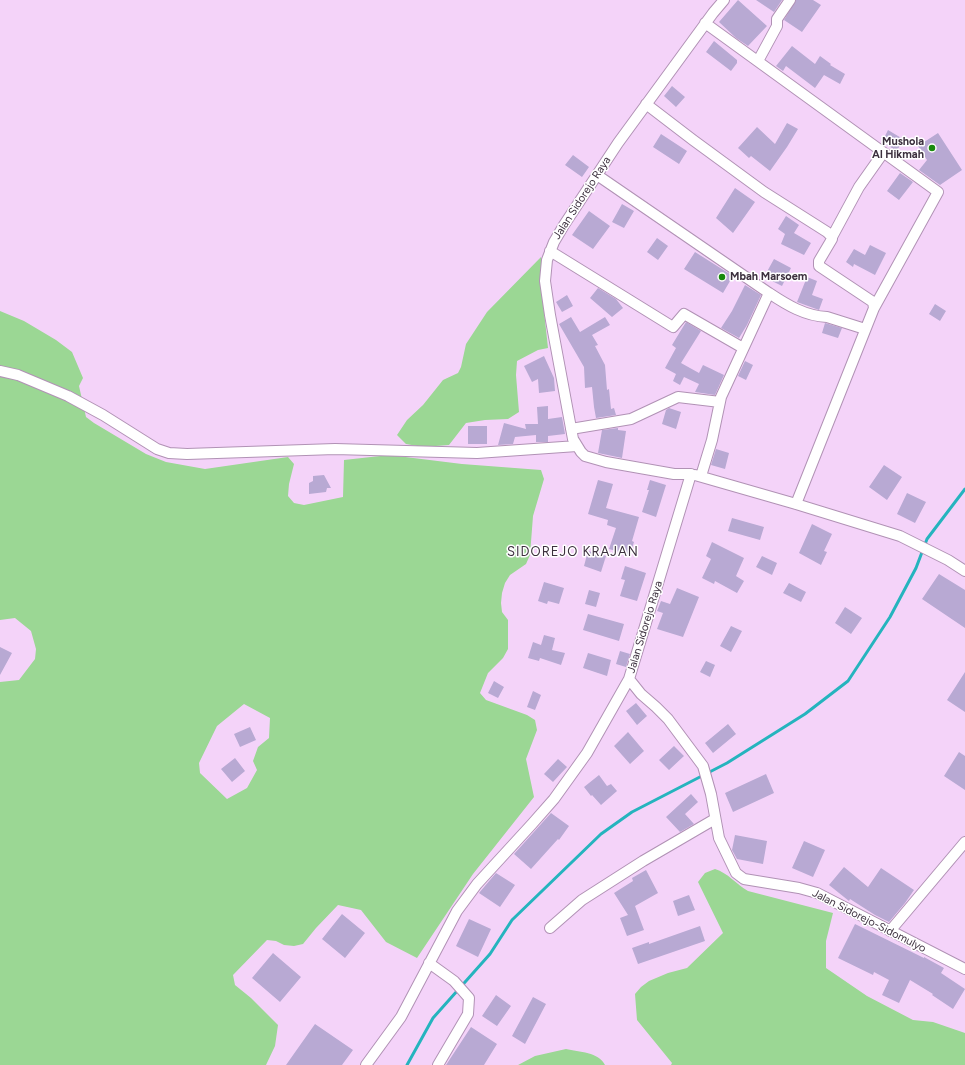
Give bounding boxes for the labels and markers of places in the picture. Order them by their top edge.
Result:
place label: Mushola Al Hikmah [872,135,924,161]
marker: Mushola Al Hikmah [927,143,937,153]
place label: Mbah Marsoem [730,270,807,284]
marker: Mbah Marsoem [717,272,727,282]

